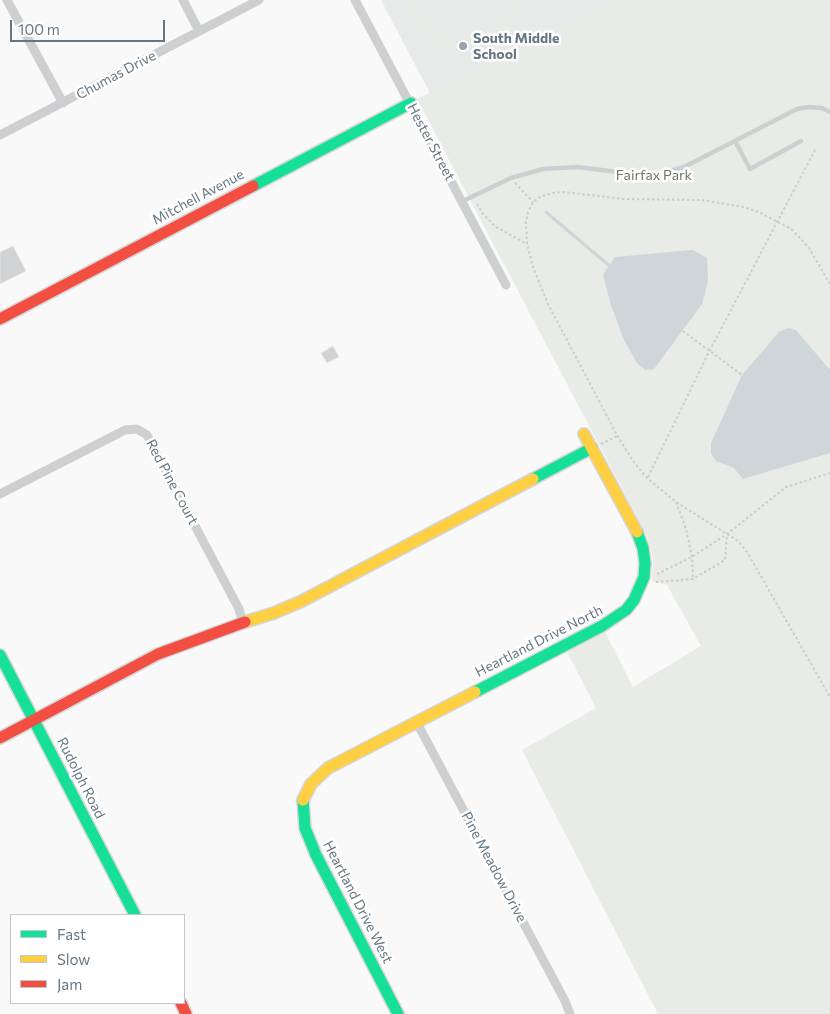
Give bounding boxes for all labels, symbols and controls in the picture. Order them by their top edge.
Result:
scale bar [12,10,168,42]
text: 100 m [18,20,60,38]
place label: South Middle School [473,30,559,62]
marker: South Middle School [457,40,469,52]
street label: Chumas Drive [73,47,159,103]
street label: Hester Street [404,100,458,184]
street label: Mitchell Avenue [149,166,247,228]
park label: Fairfax Park [616,167,692,183]
street label: Red Pine Court [142,436,202,528]
street label: Heartland Drive North [472,602,606,680]
street label: Rudolph Road [53,735,109,821]
street label: Pine Meadow Drive [458,809,530,925]
street label: Heartland Drive West [320,838,396,966]
legend [10,914,185,1004]
text: Fast [57,925,86,943]
text: Slow [57,950,90,968]
text: Jam [57,975,82,993]

